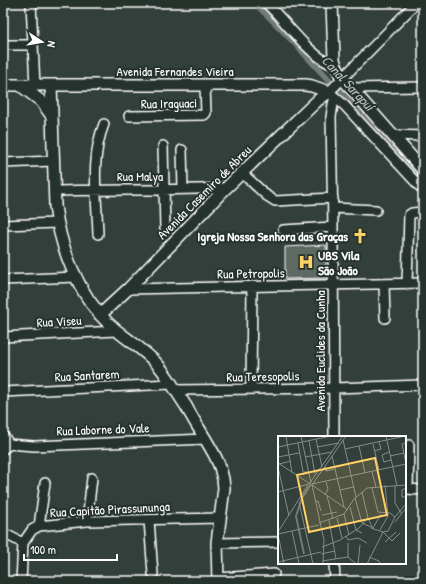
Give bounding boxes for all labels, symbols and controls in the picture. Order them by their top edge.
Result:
north arrow [22,22,62,62]
text: N [44,40,59,49]
water label: Canal Sarapuí [317,51,380,117]
street label: Avenida Fernandes Vieira [116,62,234,80]
street label: Rua Iraguaci [141,94,197,112]
street label: Avenida Casemiro de Abreu [153,141,255,243]
street label: Rua Malya [117,167,163,185]
place label: Igreja Nossa Senhora das Graças [197,227,348,246]
church icon: Igreja Nossa Senhora das Graças [351,227,369,245]
place label: UBS Vila São João [318,246,360,279]
hospital icon: UBS Vila São João [297,253,315,271]
street label: Rua Petropolis [217,263,285,283]
street label: Avenida Euclides da Cunha [311,290,329,412]
street label: Rua Viseu [36,311,82,331]
street label: Rua Santarem [54,364,120,386]
street label: Rua Teresopolis [226,366,300,386]
street label: Rua Laborne do Vale [56,418,150,440]
inset map [278,436,406,564]
street label: Rua Capitão Pirassununga [50,497,170,521]
scale bar [24,536,117,562]
text: 100 m [30,541,56,558]

